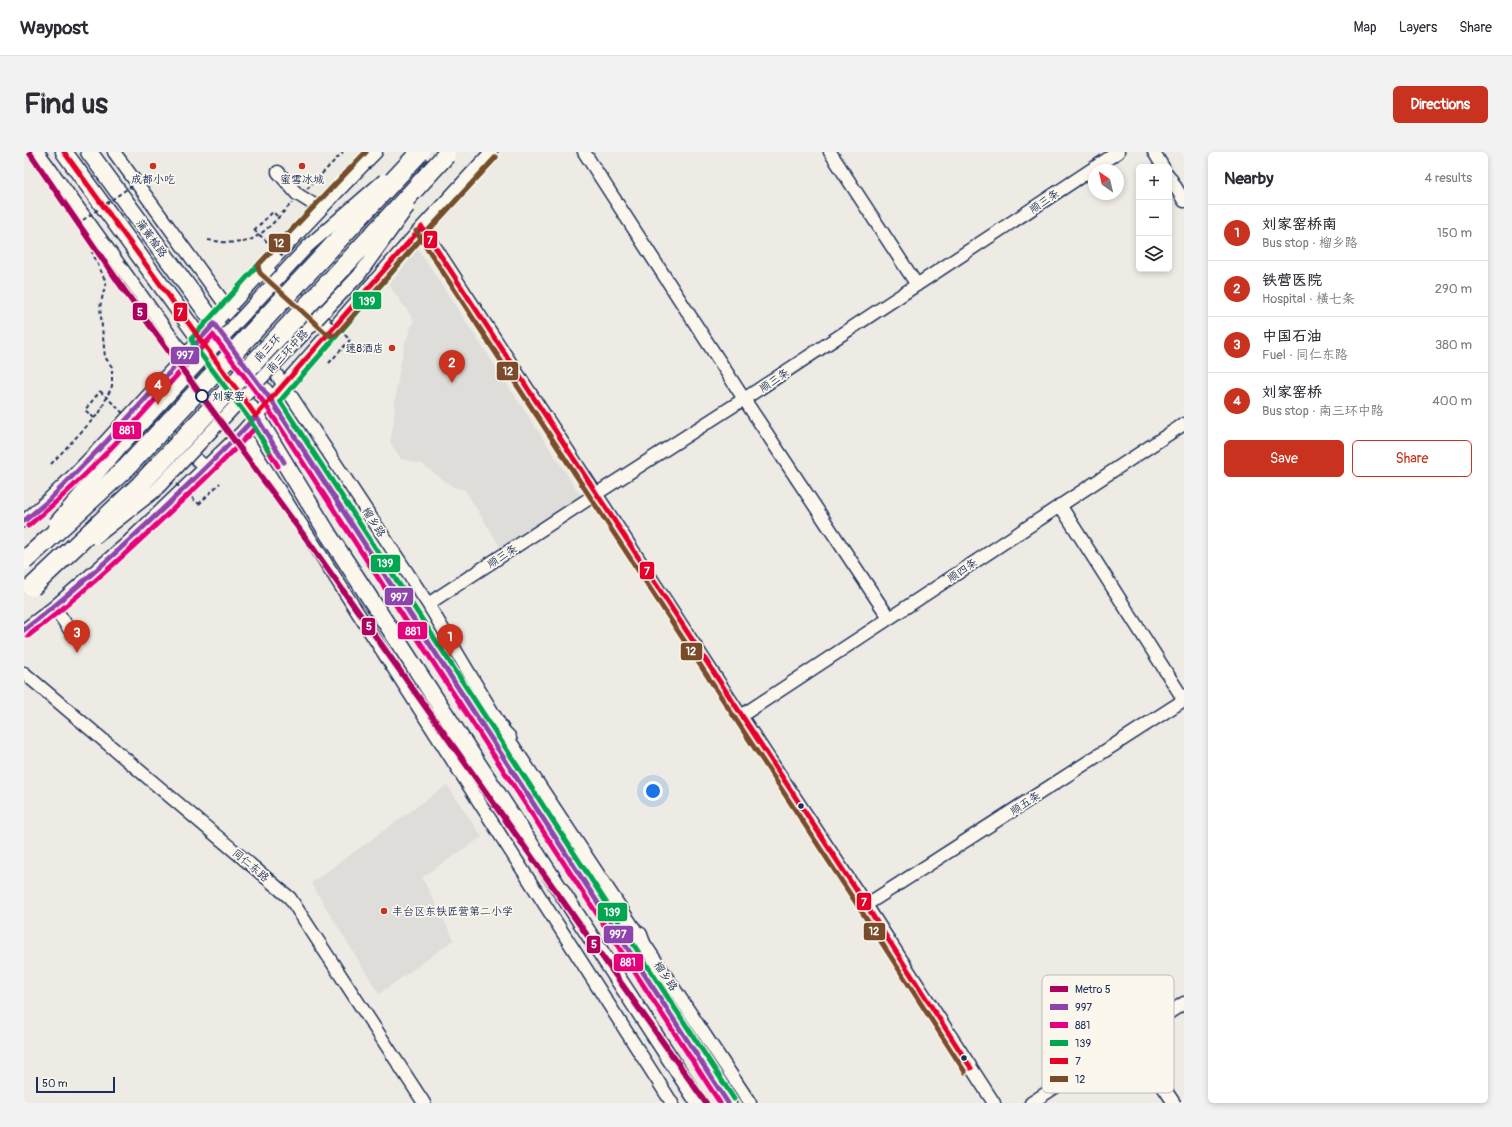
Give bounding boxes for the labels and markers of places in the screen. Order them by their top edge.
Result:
marker: 成都小吃 [148,161,158,171]
marker: 蜜雪冰城 [297,161,307,171]
place label: 成都小吃 [131,173,175,186]
place label: 蜜雪冰城 [280,173,324,186]
place label: 速8酒店 [345,342,384,355]
marker: 速8酒店 [387,343,397,353]
pin: 2 [439,350,465,383]
pin: 4 [145,372,171,405]
marker: 刘家窑 [195,389,209,403]
place label: 刘家窑 [212,390,245,403]
pin: 3 [64,620,90,653]
pin: 1 [437,624,463,657]
unlabelled marker [796,801,806,811]
place label: 丰台区东铁匠营第二小学 [392,905,513,918]
marker: 丰台区东铁匠营第二小学 [379,906,389,916]
unlabelled marker [959,1053,969,1063]

